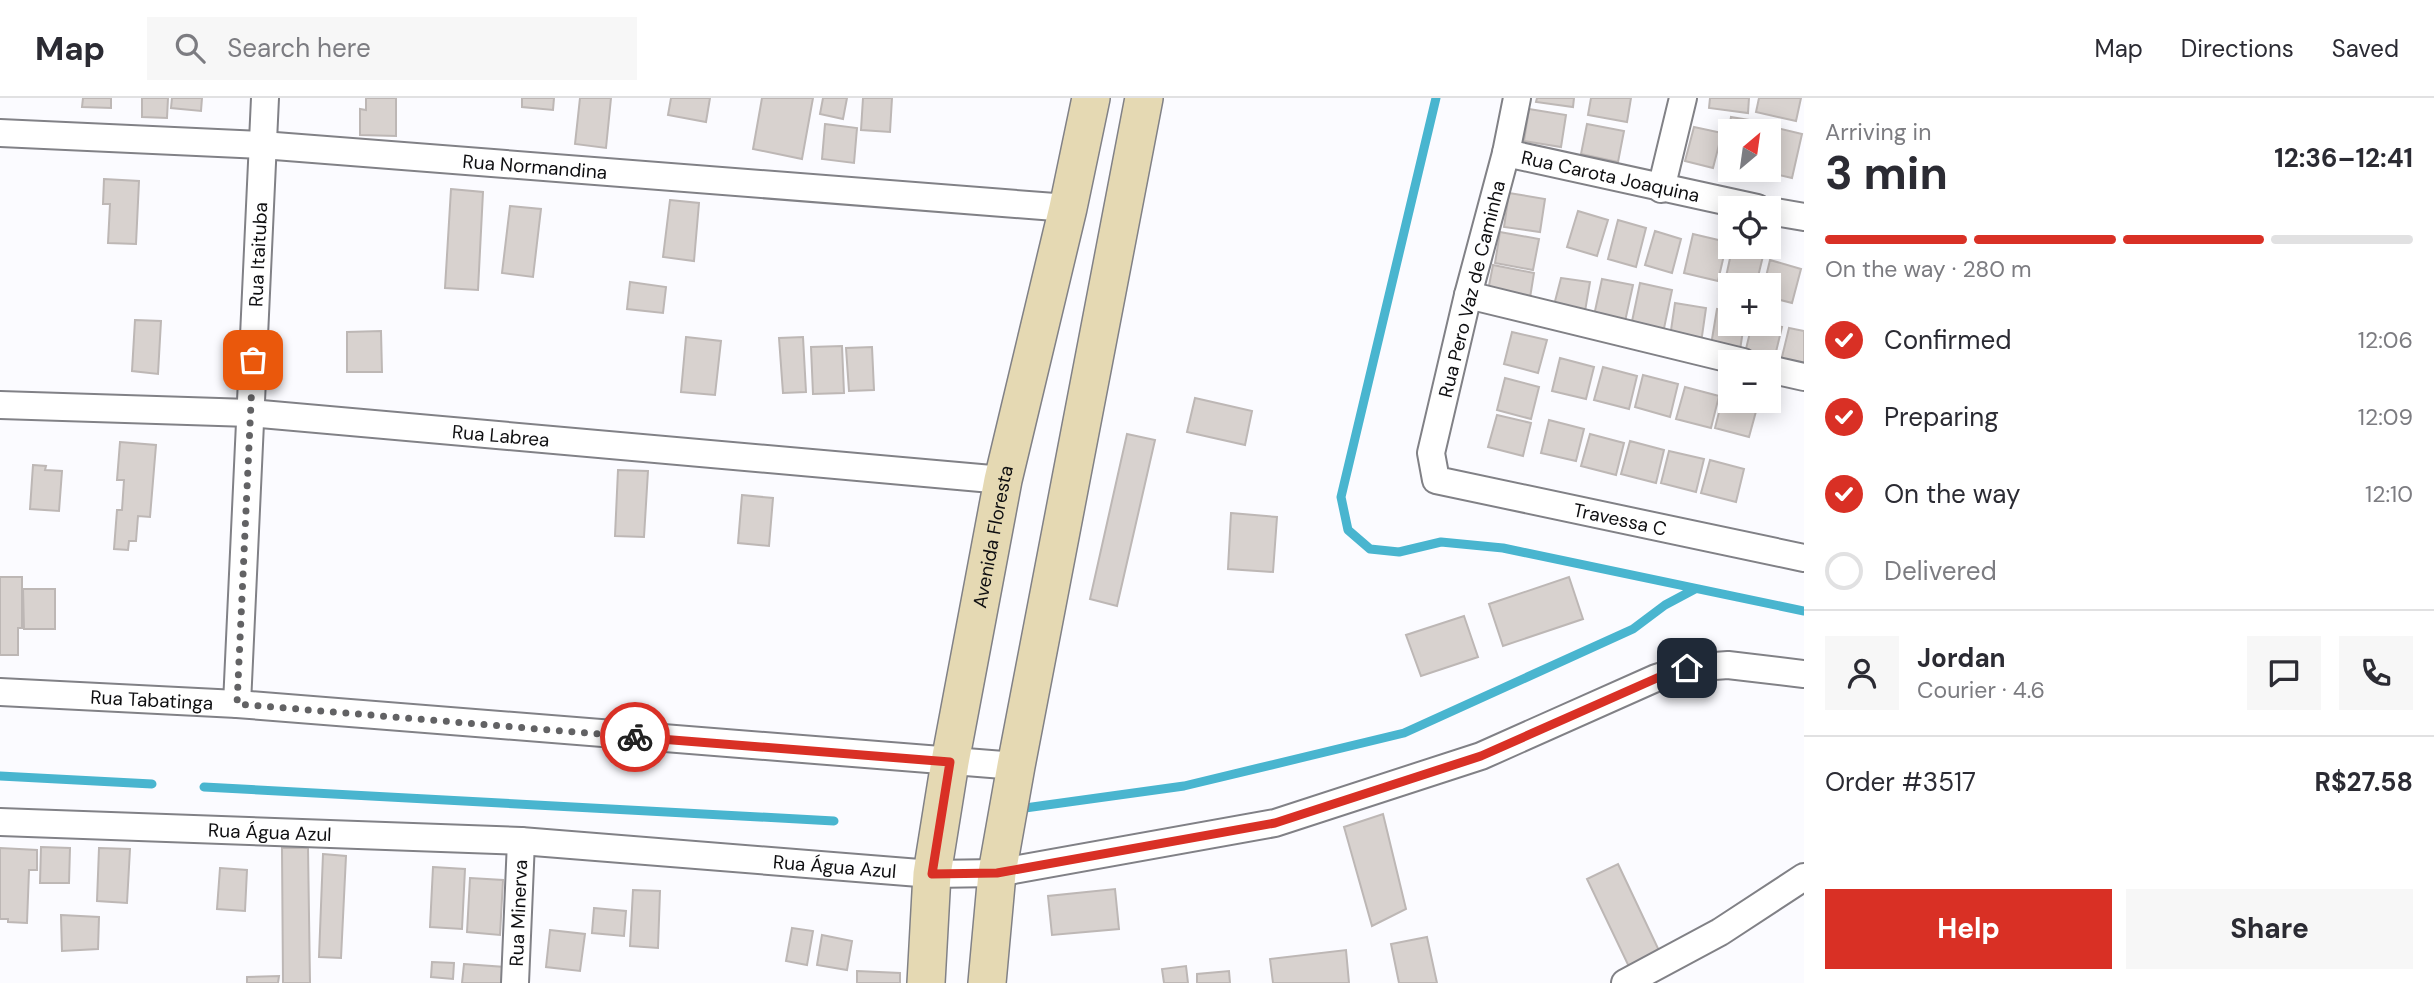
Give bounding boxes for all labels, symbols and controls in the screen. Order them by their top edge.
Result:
search box [147,17,637,80]
text: Map [35,27,105,70]
icon: search [171,29,209,67]
text: Search here [227,31,371,65]
text: Map [2095,33,2143,64]
text: Directions [2181,33,2294,64]
text: Saved [2332,33,2399,64]
text: Arriving in [1825,117,1931,147]
north arrow [1718,119,1782,182]
map controls [1718,119,1781,413]
text: 12:36–12:41 [2274,141,2413,175]
text: 3 min [1825,143,1948,203]
street label: Rua Carota Joaquina [1519,144,1702,208]
street label: Rua Normandina [462,148,608,184]
street label: Rua Pero Vaz de Caminha [1433,178,1511,400]
button: locate [1718,196,1781,259]
street label: Rua Itaituba [243,201,273,308]
text: On the way · 280 m [1825,254,2032,284]
button: + [1718,273,1781,336]
icon: check [1825,321,1863,359]
text: Confirmed [1884,323,2011,357]
text: 12:06 [2358,325,2413,355]
pin [223,330,283,390]
icon: bag [234,341,272,379]
button: − [1718,350,1781,413]
icon: check [1825,398,1863,436]
text: Preparing [1884,400,1999,434]
text: 12:09 [2358,402,2413,432]
street label: Rua Labrea [451,419,551,452]
street label: Avenida Floresta [967,463,1019,610]
icon: check [1825,475,1863,513]
text: On the way [1884,477,2020,511]
text: 12:10 [2365,479,2413,509]
street label: Travessa C [1571,497,1669,541]
text: Delivered [1884,554,1997,588]
button: person [1825,636,1899,710]
button: chat [2247,636,2321,710]
button: phone [2339,636,2413,710]
pin [1657,638,1717,698]
text: Jordan [1917,641,2006,675]
icon: home [1668,649,1706,687]
text: Courier · 4.6 [1917,675,2045,705]
street label: Rua Tabatinga [90,684,214,715]
courier [600,702,670,772]
icon: bike [616,718,654,756]
text: Order #3517 [1825,765,1976,799]
text: R$27.58 [2314,765,2413,799]
street label: Rua Água Azul [208,817,332,847]
street label: Rua Água Azul [772,849,897,884]
street label: Rua Minerva [503,859,533,967]
button: Help [1825,889,2112,969]
button: Share [2126,889,2413,969]

